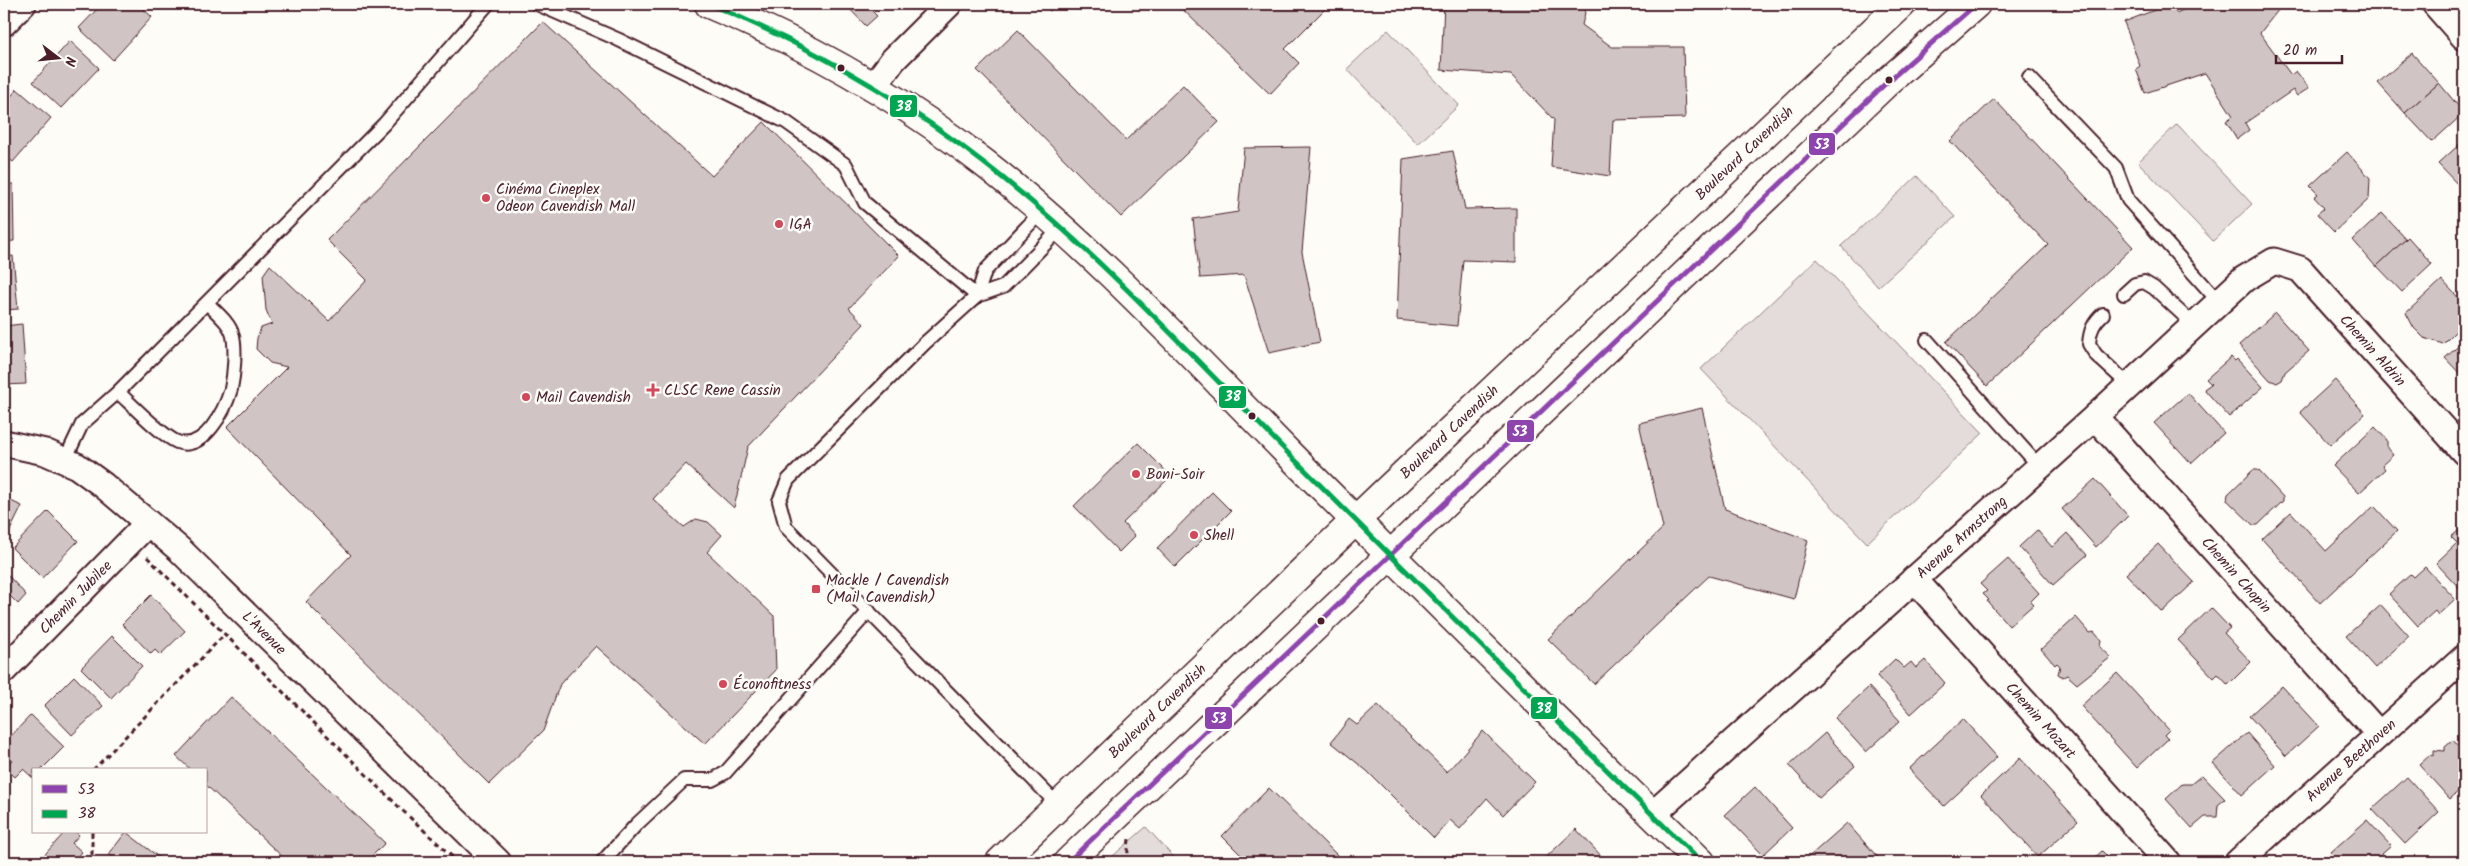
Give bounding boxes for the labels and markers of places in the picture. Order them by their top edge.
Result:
unlabelled marker [836,63,846,73]
unlabelled marker [1884,75,1894,85]
place label: Cinéma Cineplex Odeon Cavendish Mall [496,178,635,219]
marker: Cinéma Cineplex Odeon Cavendish Mall [480,192,492,204]
place label: IGA [789,213,812,237]
marker: IGA [773,218,785,230]
place label: CLSC Rene Cassin [664,379,781,403]
marker: CLSC Rene Cassin [646,383,660,397]
place label: Mail Cavendish [536,386,631,410]
marker: Mail Cavendish [520,391,532,403]
unlabelled marker [1247,411,1257,421]
place label: Boni-Soir [1146,463,1205,487]
marker: Boni-Soir [1130,468,1142,480]
place label: Shell [1204,524,1234,548]
marker: Shell [1188,529,1200,541]
place label: Mackle / Cavendish (Mail Cavendish) [826,569,949,610]
marker: Mackle / Cavendish (Mail Cavendish) [810,583,822,595]
unlabelled marker [1316,616,1326,626]
place label: Éconofitness [733,673,812,697]
marker: Éconofitness [717,678,729,690]

